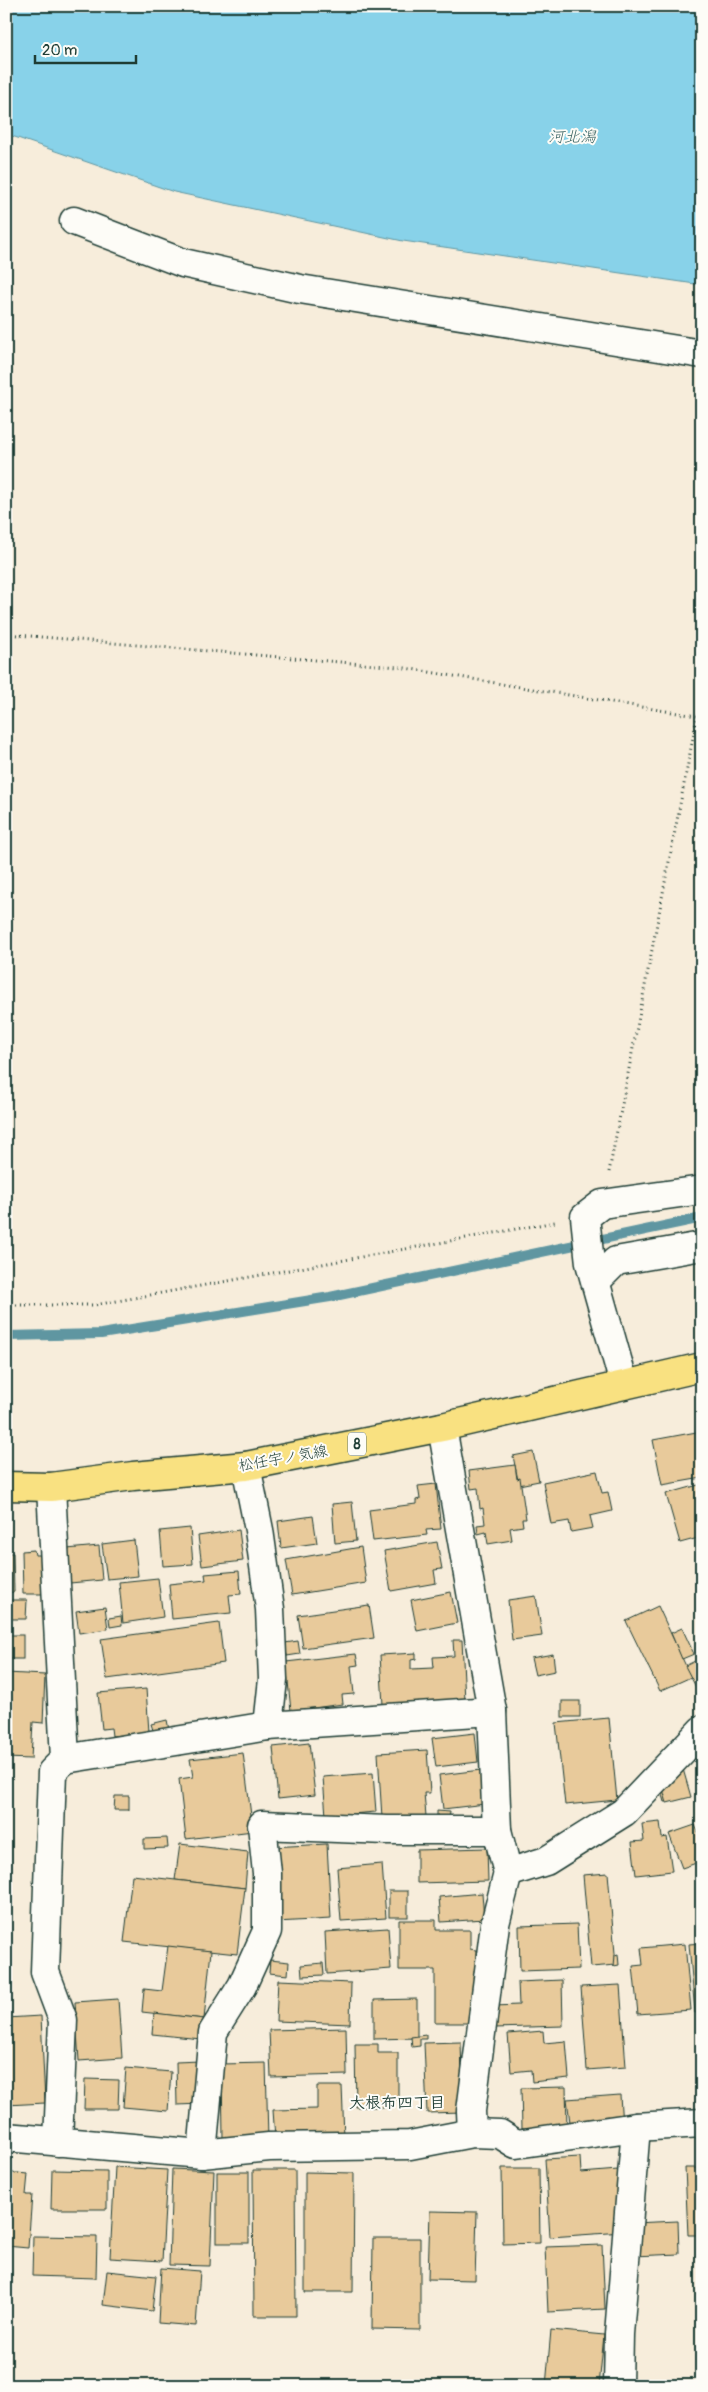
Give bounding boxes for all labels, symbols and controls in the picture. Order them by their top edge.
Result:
scale bar [35,32,136,64]
text: 20 m [42,41,77,60]
water label: 河北潟 [548,127,597,147]
road number: 8 [348,1432,366,1456]
street label: 松任宇ノ気線 [237,1441,329,1476]
district label: 大根布四丁目 [349,2093,445,2113]

